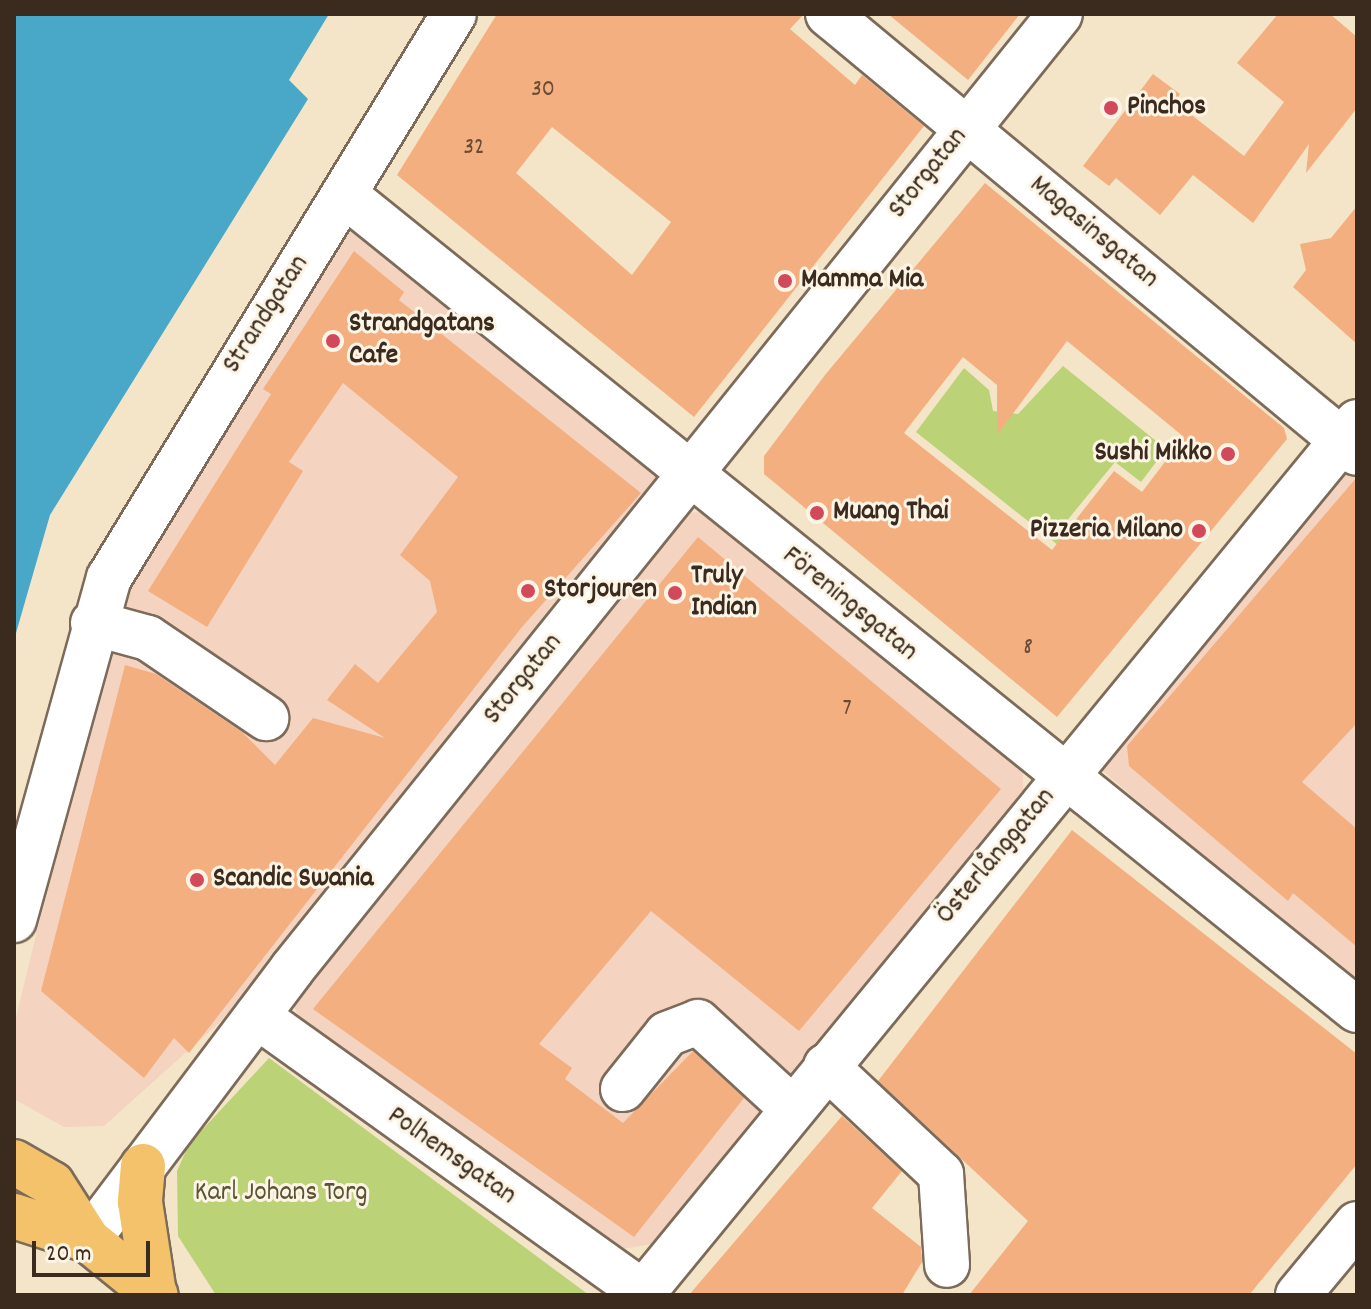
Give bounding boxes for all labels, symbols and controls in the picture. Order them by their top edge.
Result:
house number: 30 [531,77,555,105]
place label: Pinchos [1127,91,1206,125]
marker: Pinchos [1102,99,1120,117]
street label: Storgatan [882,122,976,226]
house number: 32 [463,135,485,163]
street label: Magasinsgatan [1022,169,1164,297]
street label: Strandgatan [216,250,318,380]
place label: Mamma Mia [801,264,923,298]
marker: Mamma Mia [776,272,794,290]
place label: Strandgatans Cafe [349,308,495,374]
marker: Strandgatans Cafe [324,332,342,350]
place label: Sushi Mikko [1094,437,1212,471]
marker: Sushi Mikko [1219,445,1237,463]
place label: Muang Thai [833,496,948,530]
marker: Muang Thai [808,504,826,522]
place label: Pizzeria Milano [1030,514,1183,548]
marker: Pizzeria Milano [1190,522,1208,540]
street label: Föreningsgatan [775,540,923,670]
place label: Truly Indian [691,560,757,626]
place label: Storjouren [544,574,657,608]
marker: Storjouren [519,582,537,600]
marker: Truly Indian [666,584,684,602]
street label: Storgatan [477,628,571,732]
house number: 8 [1023,635,1033,663]
house number: 7 [842,696,852,724]
street label: Österlånggatan [930,782,1064,932]
place label: Scandic Swania [213,863,373,897]
marker: Scandic Swania [188,871,206,889]
street label: Polhemsgatan [380,1100,522,1214]
park label: Karl Johans Torg [194,1177,368,1211]
scale bar [36,1225,154,1275]
text: 20 m [46,1238,92,1272]

